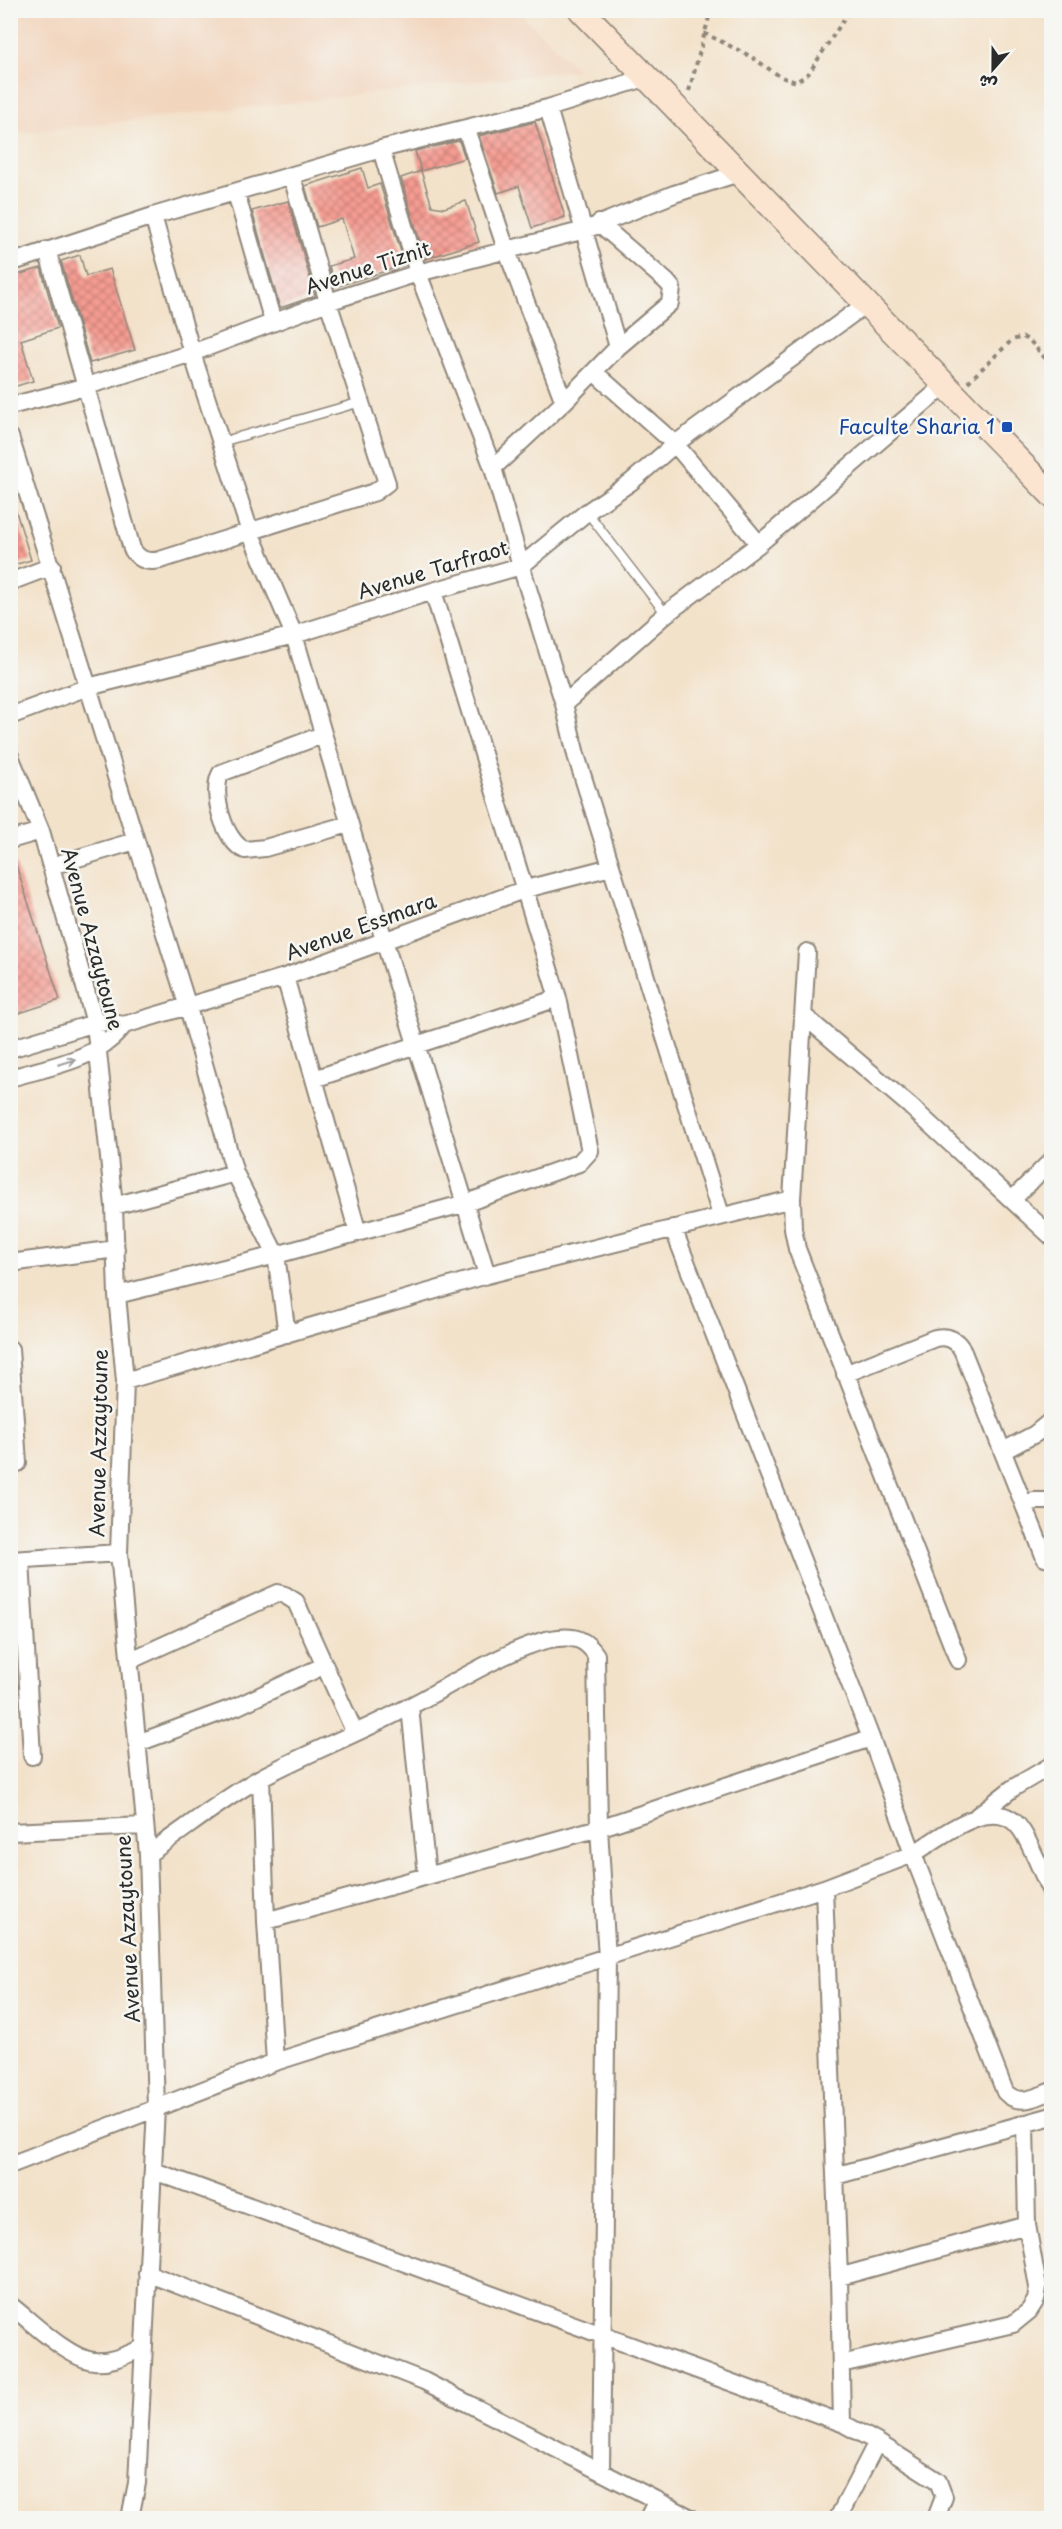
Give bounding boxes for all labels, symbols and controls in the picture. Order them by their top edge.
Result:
north arrow [963,39,1023,99]
text: ش [975,70,1000,98]
street label: Avenue Tiznit [301,233,434,301]
place label: Faculte Sharia 1 [839,411,995,441]
marker: Faculte Sharia 1 [1000,420,1014,434]
street label: Avenue Tarfraot [353,532,512,606]
street label: Avenue Azzaytoune [54,844,132,1034]
street label: Avenue Essmara [281,885,441,967]
one-way arrow [57,1055,76,1066]
street label: Avenue Azzaytoune [81,1349,115,1537]
street label: Avenue Azzaytoune [107,1834,147,2024]

